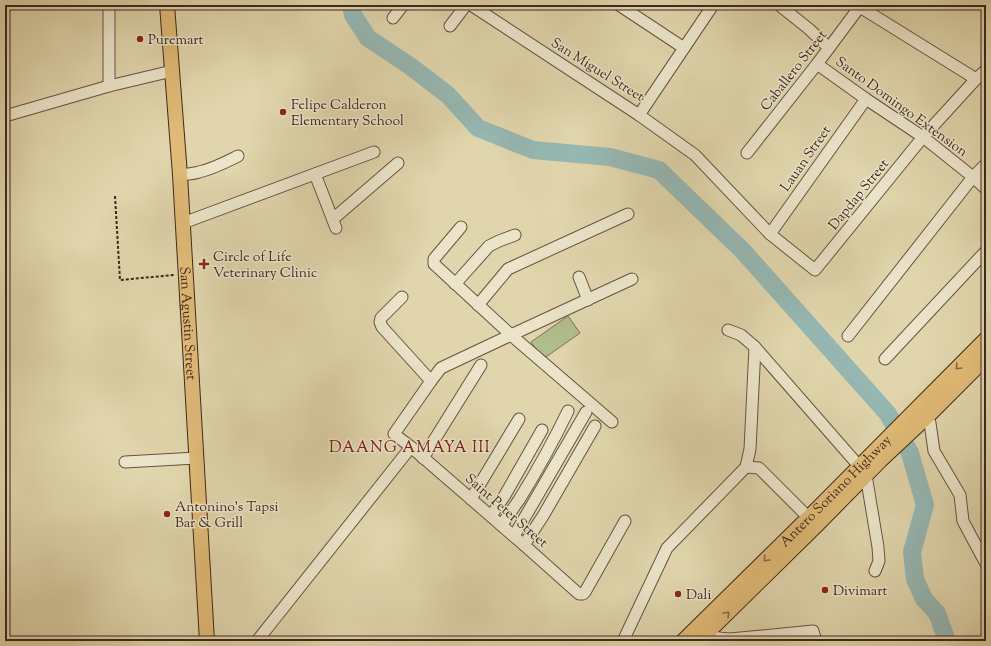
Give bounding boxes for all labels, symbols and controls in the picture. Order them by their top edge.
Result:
street label: Caballero Street [757,26,833,116]
place label: Puremart [148,31,204,51]
marker: Puremart [135,34,145,44]
street label: San Miguel Street [546,34,648,108]
street label: Santo Domingo Extension [831,53,971,162]
place label: Felipe Calderon Elementary School [291,96,404,132]
marker: Felipe Calderon Elementary School [278,107,288,117]
street label: Lauan Street [776,122,837,196]
street label: Dapdap Street [825,155,895,235]
place label: Circle of Life Veterinary Clinic [213,248,317,284]
marker: Circle of Life Veterinary Clinic [198,258,210,270]
street label: San Agustin Street [173,266,200,381]
one-way arrow [956,362,963,370]
street label: Antero Soriano Highway [776,431,897,552]
district label: DAANG AMAYA III [329,437,491,460]
street label: Saint Peter Street [460,470,552,553]
place label: Antonino's Tapsi Bar & Grill [175,498,279,534]
marker: Antonino's Tapsi Bar & Grill [162,509,172,519]
one-way arrow [763,554,771,562]
place label: Divimart [833,582,887,602]
marker: Divimart [820,585,830,595]
place label: Dali [686,586,711,606]
marker: Dali [673,589,683,599]
one-way arrow [722,611,730,619]

